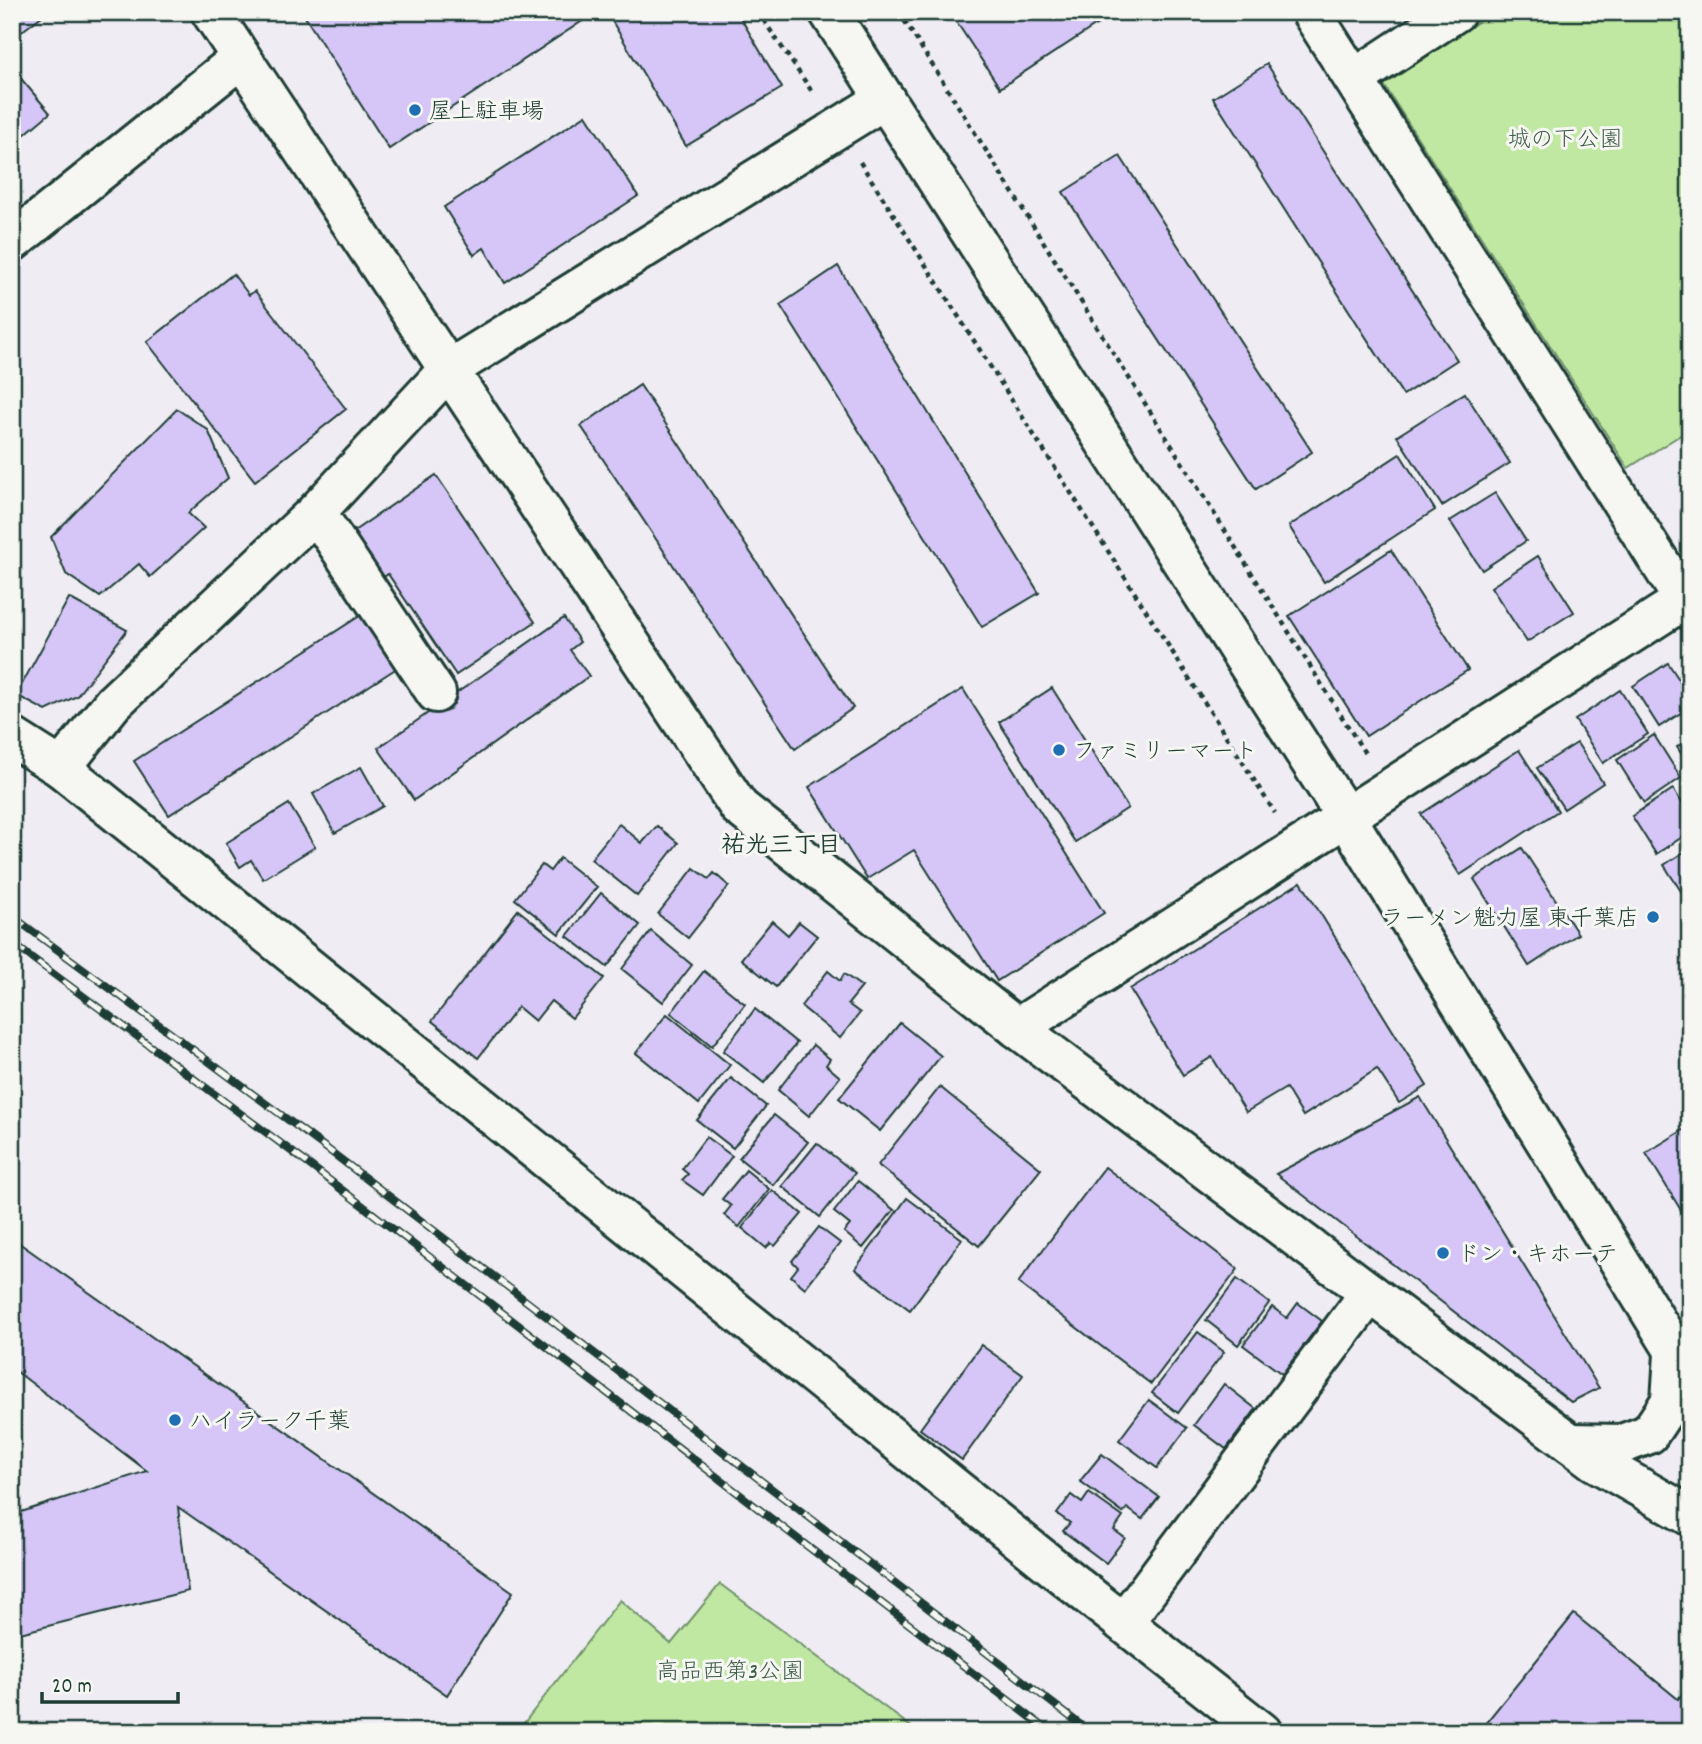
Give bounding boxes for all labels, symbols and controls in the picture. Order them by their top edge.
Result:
place label: 屋上駐車場 [429,97,544,130]
marker: 屋上駐車場 [407,102,423,118]
park label: 城の下公園 [1508,125,1623,158]
place label: ファミリーマート [1073,737,1257,770]
marker: ファミリーマート [1051,742,1067,758]
district label: 祐光三丁目 [721,830,841,864]
place label: ラーメン魁力屋 東千葉店 [1381,904,1639,937]
marker: ラーメン魁力屋 東千葉店 [1645,909,1661,925]
place label: ドン・キホーテ [1457,1240,1618,1273]
marker: ドン・キホーテ [1435,1245,1451,1261]
place label: ハイラーク千葉 [189,1407,350,1440]
marker: ハイラーク千葉 [167,1412,183,1428]
park label: 高品西第3公園 [656,1657,804,1690]
scale bar [42,1660,178,1704]
text: 20 m [52,1673,92,1703]

